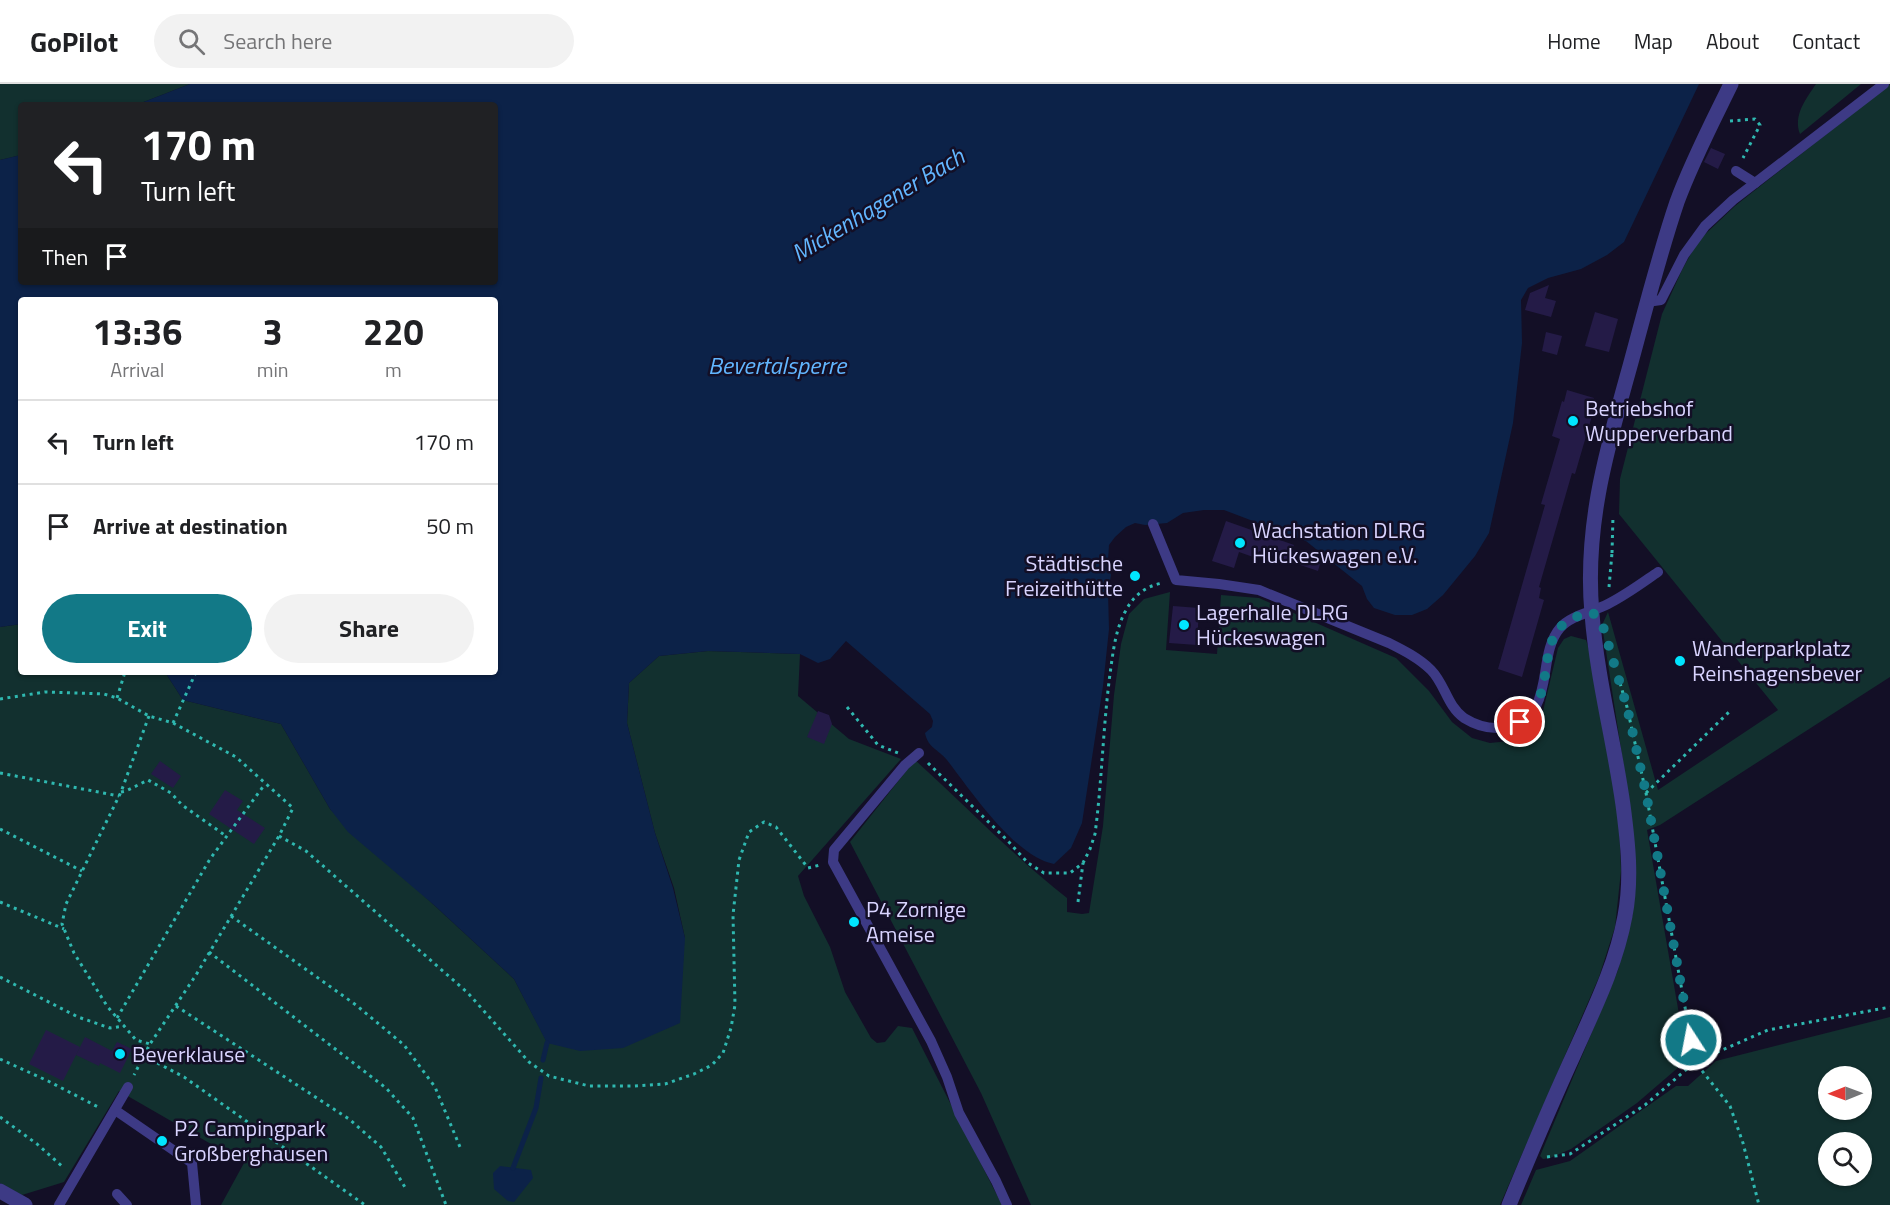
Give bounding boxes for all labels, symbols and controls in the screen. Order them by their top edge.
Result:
search box [154,14,574,68]
text: GoPilot [30,20,118,63]
text: Search here [223,24,332,58]
icon: search [175,25,208,58]
text: Home [1547,25,1601,57]
text: Map [1634,25,1673,57]
text: About [1706,25,1759,57]
text: Contact [1792,25,1860,57]
text: 170 m [141,112,256,176]
icon: left [42,126,120,204]
water label: Mickenhagener Bach [784,138,972,270]
text: Turn left [141,170,235,211]
text: Then [42,240,88,274]
icon: arrive [100,240,133,273]
text: 13:36 [92,304,182,359]
text: 3 [263,304,283,359]
text: 220 [363,304,424,359]
water label: Bevertalsperre [708,347,848,383]
text: Arrival [110,354,165,385]
text: min [257,354,289,385]
text: m [385,354,402,385]
place label: Betriebshof Wupperverband [1585,391,1733,450]
marker: Betriebshof Wupperverband [1566,414,1580,428]
text: Turn left [93,425,174,459]
text: 170 m [414,425,474,459]
icon: left [42,426,75,459]
text: Arrive at destination [93,509,288,543]
text: 50 m [426,509,474,543]
icon: arrive [42,510,75,543]
place label: Wachstation DLRG Hückeswagen e.V. [1252,513,1425,572]
marker: Wachstation DLRG Hückeswagen e.V. [1233,536,1247,550]
place label: Städtische Freizeithütte [1005,546,1123,605]
marker: Städtische Freizeithütte [1128,569,1142,583]
button: Exit [42,594,252,663]
button: Share [264,594,474,663]
place label: Lagerhalle DLRG Hückeswagen [1196,595,1348,654]
marker: Lagerhalle DLRG Hückeswagen [1177,618,1191,632]
place label: Wanderparkplatz Reinshagensbever [1692,631,1863,690]
marker: Wanderparkplatz Reinshagensbever [1673,654,1687,668]
pin [1494,696,1545,747]
icon: arrive [1503,705,1536,738]
place label: P4 Zornige Ameise [866,892,966,951]
marker: P4 Zornige Ameise [847,915,861,929]
position arrow [1659,1008,1723,1072]
place label: Beverklause [132,1037,245,1071]
marker: Beverklause [113,1047,127,1061]
north arrow [1818,1066,1872,1120]
map controls [1818,1066,1872,1186]
place label: P2 Campingpark Großberghausen [174,1111,328,1170]
button: search [1818,1132,1872,1186]
marker: P2 Campingpark Großberghausen [155,1134,169,1148]

